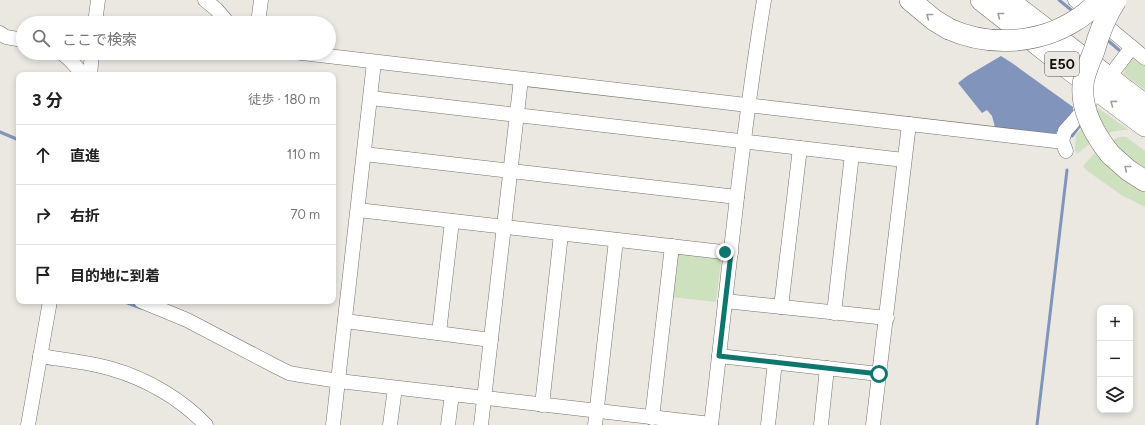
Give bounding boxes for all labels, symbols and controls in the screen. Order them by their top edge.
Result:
one-way arrow [997,13,1004,20]
one-way arrow [926,14,933,21]
search box [16,16,336,60]
icon: search [30,27,52,49]
text: ここで検索 [62,31,137,49]
road number: E50 [1045,52,1079,76]
text: 3 分 [32,90,63,110]
text: 徒歩 · 180 m [248,92,320,107]
one-way arrow [1111,101,1118,108]
icon: ahead [32,144,54,166]
text: 直進 [70,147,100,165]
text: 110 m [287,147,320,162]
one-way arrow [1125,166,1132,173]
icon: right [32,204,54,226]
text: 右折 [70,207,100,225]
text: 70 m [290,207,320,222]
route end [716,243,734,261]
icon: arrive [32,264,54,286]
text: 目的地に到着 [70,267,160,285]
map controls [1097,305,1133,413]
button: + [1097,305,1133,341]
button: − [1097,341,1133,377]
route start [870,365,888,383]
button: layers [1097,377,1133,413]

